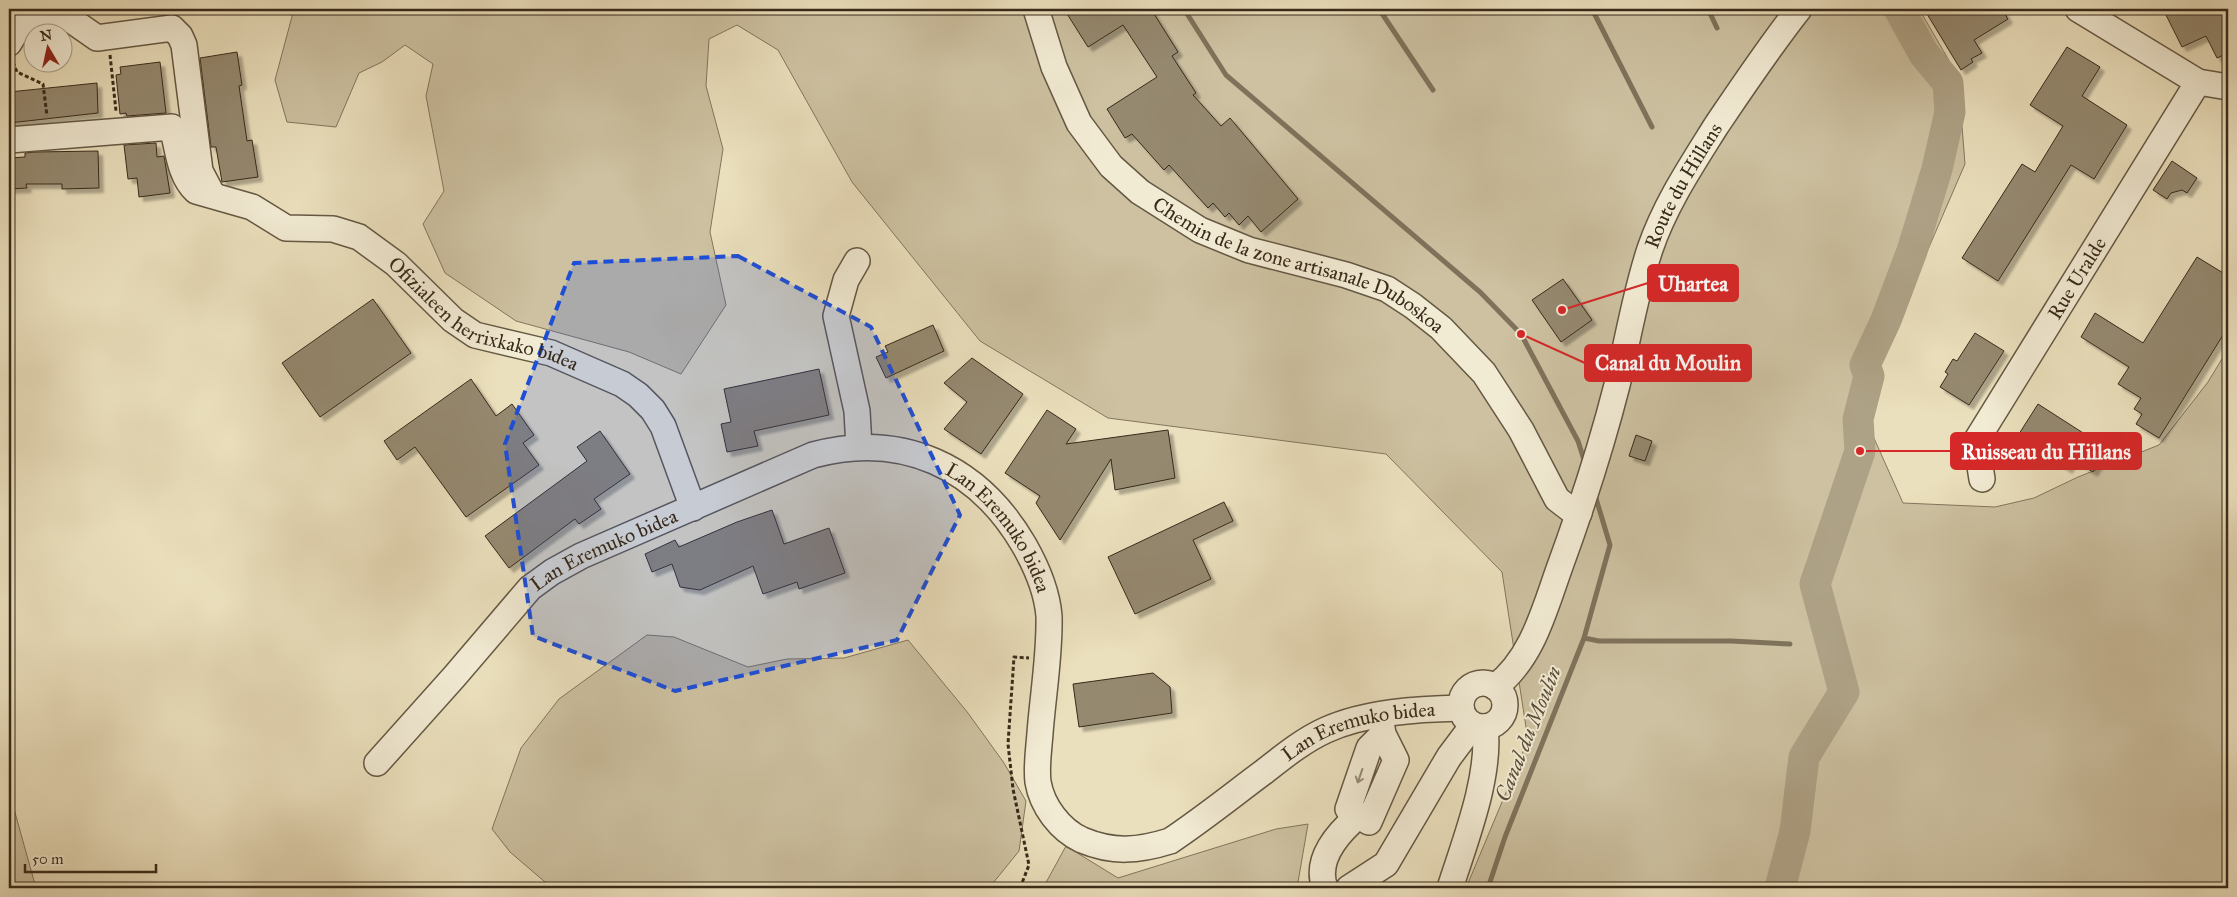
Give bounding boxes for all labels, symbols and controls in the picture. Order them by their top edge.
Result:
north arrow [22,22,72,72]
text: N [39,26,53,45]
street label: Route du Hillans [1639,118,1727,252]
street label: Chemin de la zone artisanale Duboskoa [1149,191,1450,338]
street label: Rue Uralde [2042,233,2111,324]
street label: Ofizialeen herrixkako bidea [383,251,583,376]
callout: Uhartea [1648,265,1738,301]
text: Uhartea [1658,271,1729,297]
callout: Canal du Moulin [1585,345,1751,381]
text: Canal du Moulin [1595,350,1742,376]
callout: Ruisseau du Hillans [1951,433,2141,469]
text: Ruisseau du Hillans [1961,439,2131,465]
street label: Lan Eremuko bidea [941,457,1056,596]
street label: Lan Eremuko bidea [525,503,682,596]
water label: Canal du Moulin [1489,663,1567,805]
street label: Lan Eremuko bidea [1277,697,1436,766]
one-way arrow [1355,767,1364,783]
scale bar [25,842,156,874]
text: 50 m [32,850,64,868]

